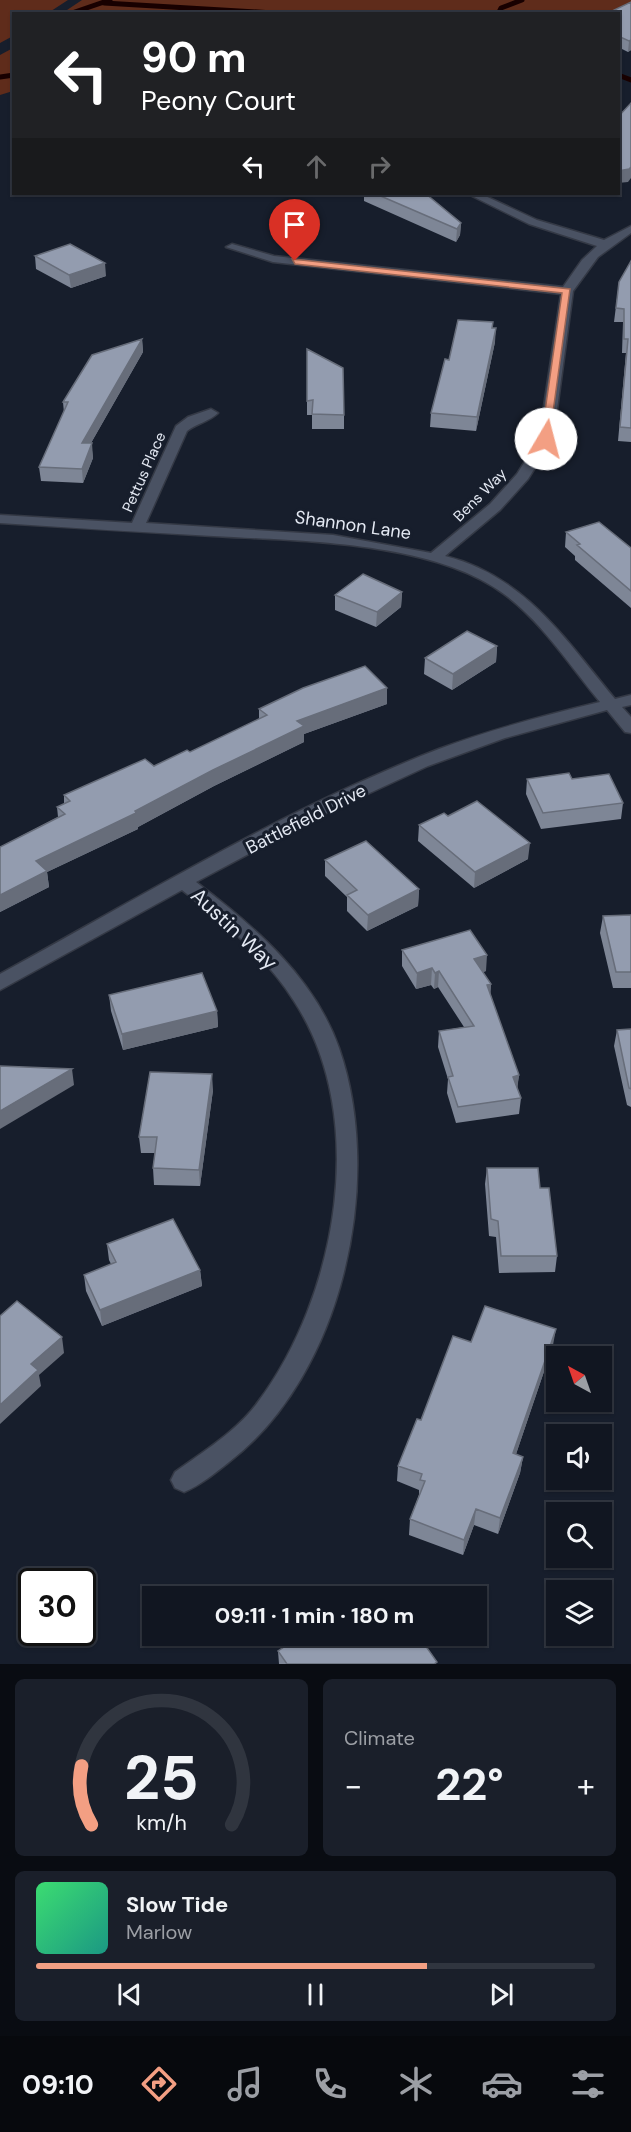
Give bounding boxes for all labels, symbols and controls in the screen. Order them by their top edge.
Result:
text: 90 m [141,30,247,85]
icon: left [42,36,120,114]
text: Peony Court [141,83,296,118]
icon: left [237,150,270,183]
icon: ahead [300,150,333,183]
icon: right [363,150,396,183]
pin [269,199,320,261]
icon: arrive [278,208,311,241]
position arrow [514,407,578,471]
street label: Pettus Place [117,429,171,515]
street label: Bens Way [449,464,511,526]
street label: Shannon Lane [293,505,413,545]
street label: Battlefield Drive [242,778,370,860]
street label: Austin Way [185,882,284,977]
north arrow [546,1346,612,1412]
map controls [546,1346,612,1646]
button: sound [546,1424,612,1490]
button: search [546,1502,612,1568]
speed limit sign: 30 [18,1568,96,1646]
button: layers [546,1580,612,1646]
text: 09:11 · 1 min · 180 m [215,1601,414,1630]
text: Climate [344,1725,415,1751]
text: 25 [124,1737,199,1818]
text: 22° [435,1755,504,1814]
text: − [344,1764,362,1807]
text: + [577,1764,595,1807]
text: km/h [136,1809,187,1837]
text: Slow Tide [126,1890,228,1919]
text: Marlow [126,1919,192,1945]
icon: previous [113,1978,146,2011]
icon: pause [299,1978,332,2011]
icon: next [485,1978,518,2011]
icon: directions [138,2063,180,2105]
icon: music [224,2063,266,2105]
icon: phone [309,2063,351,2105]
icon: climate [395,2063,437,2105]
icon: car [481,2063,523,2105]
icon: filters [567,2063,609,2105]
text: 09:10 [22,2067,94,2102]

